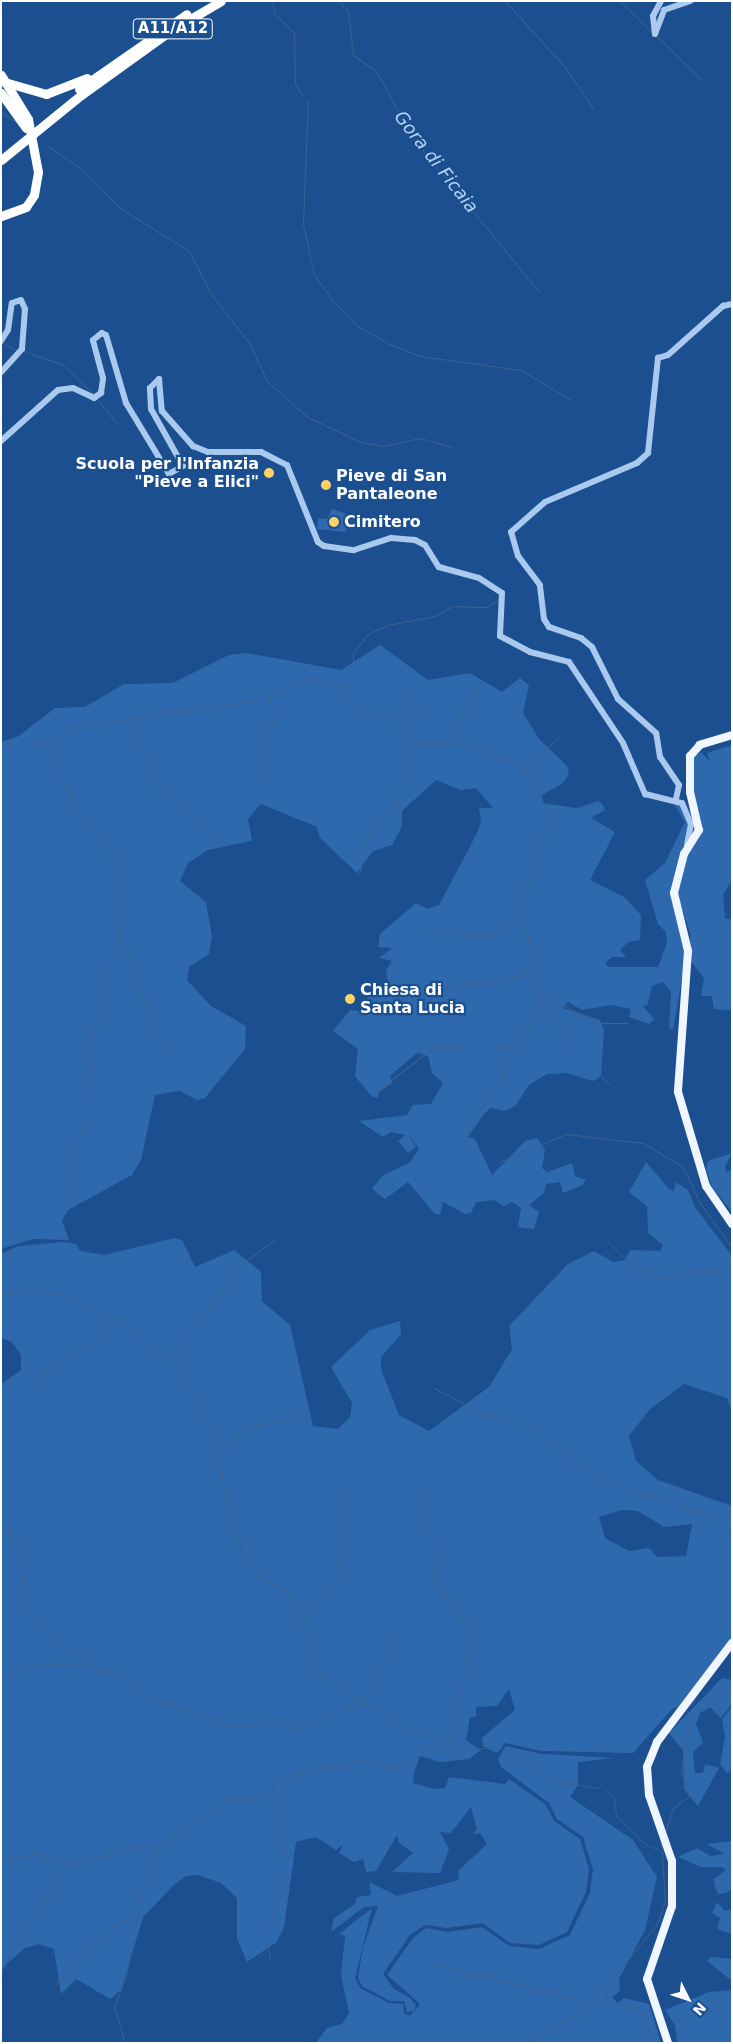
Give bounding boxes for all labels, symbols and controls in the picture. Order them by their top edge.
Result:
road number: A11/A12 [132,16,214,42]
water label: Gora di Ficaia [389,107,483,217]
place label: Scuola per l'Infanzia "Pieve a Elici" [76,454,259,492]
place label: Pieve di San Pantaleone [336,466,447,504]
marker: Scuola per l'Infanzia "Pieve a Elici" [263,467,275,479]
marker: Pieve di San Pantaleone [320,479,332,491]
place label: Cimitero [344,512,421,532]
marker: Cimitero [328,516,340,528]
place label: Chiesa di Santa Lucia [360,980,465,1018]
marker: Chiesa di Santa Lucia [344,993,356,1005]
north arrow [663,1974,713,2024]
text: N [689,1999,709,2019]

